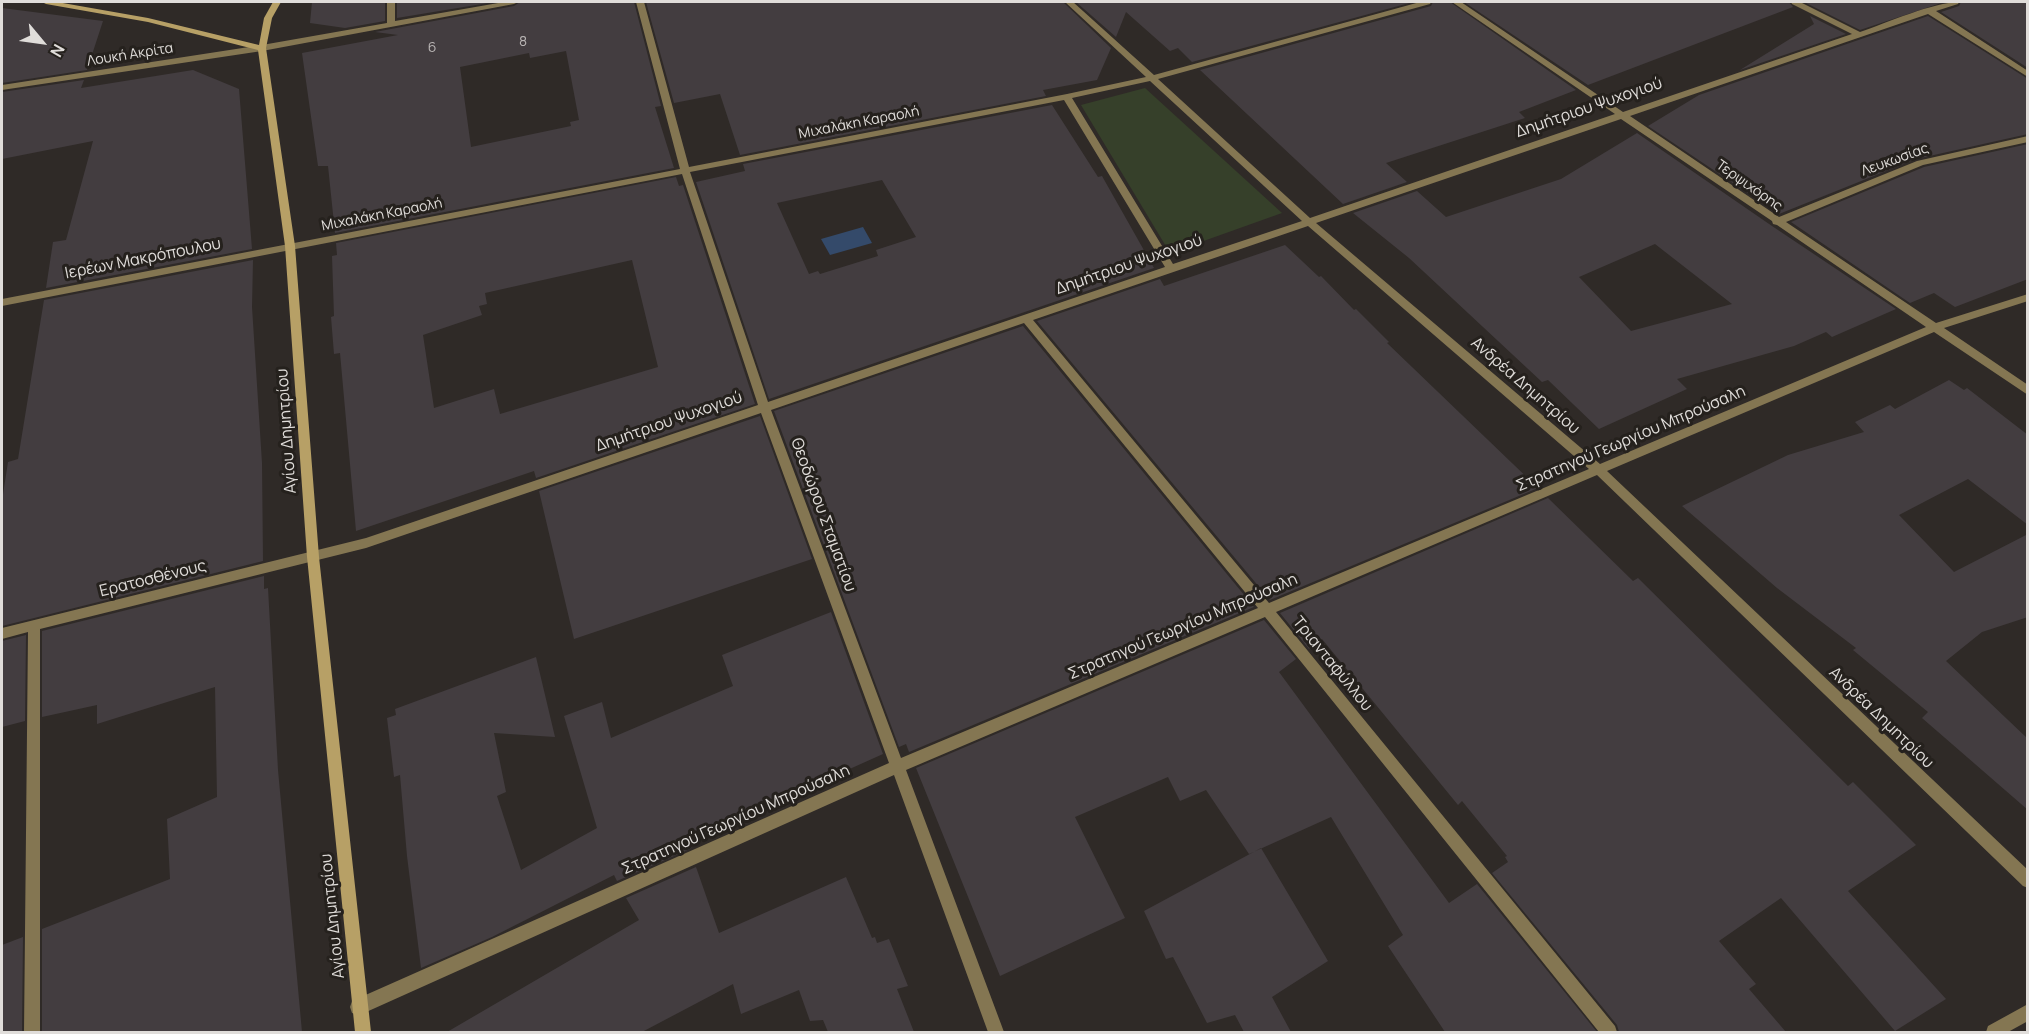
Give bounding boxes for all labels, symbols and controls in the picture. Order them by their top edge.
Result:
north arrow [12,12,72,72]
house number: 8 [519,34,527,50]
text: N [45,40,70,61]
street label: Λουκή Ακρίτα [86,40,174,70]
house number: 6 [428,40,436,56]
street label: Δημήτριου Ψυχογιού [1513,74,1665,142]
street label: Μιχαλάκη Καραολή [797,103,921,143]
street label: Λευκωσίας [1859,140,1931,180]
street label: Τερψιχόρης [1713,157,1785,215]
street label: Μιχαλάκη Καραολή [320,195,444,235]
street label: Δημήτριου Ψυχογιού [1053,231,1205,299]
street label: Ιερέων Μακρόπουλου [63,234,223,284]
street label: Ανδρέα Δημητρίου [1467,334,1583,438]
street label: Αγίου Δημητρίου [273,368,301,494]
street label: Στρατηγού Γεωργίου Μπρούσαλη [1513,382,1749,496]
street label: Δημήτριου Ψυχογιού [593,388,745,456]
street label: Θεοδώρου Σταματίου [786,435,860,595]
street label: Ερατοσθένους [98,556,208,602]
street label: Στρατηγού Γεωργίου Μπρούσαλη [1065,570,1301,684]
street label: Τριανταφύλλου [1288,613,1376,715]
street label: Ανδρέα Δημητρίου [1825,663,1937,773]
street label: Στρατηγού Γεωργίου Μπρούσαλη [619,761,853,879]
street label: Αγίου Δημητρίου [317,853,349,979]

